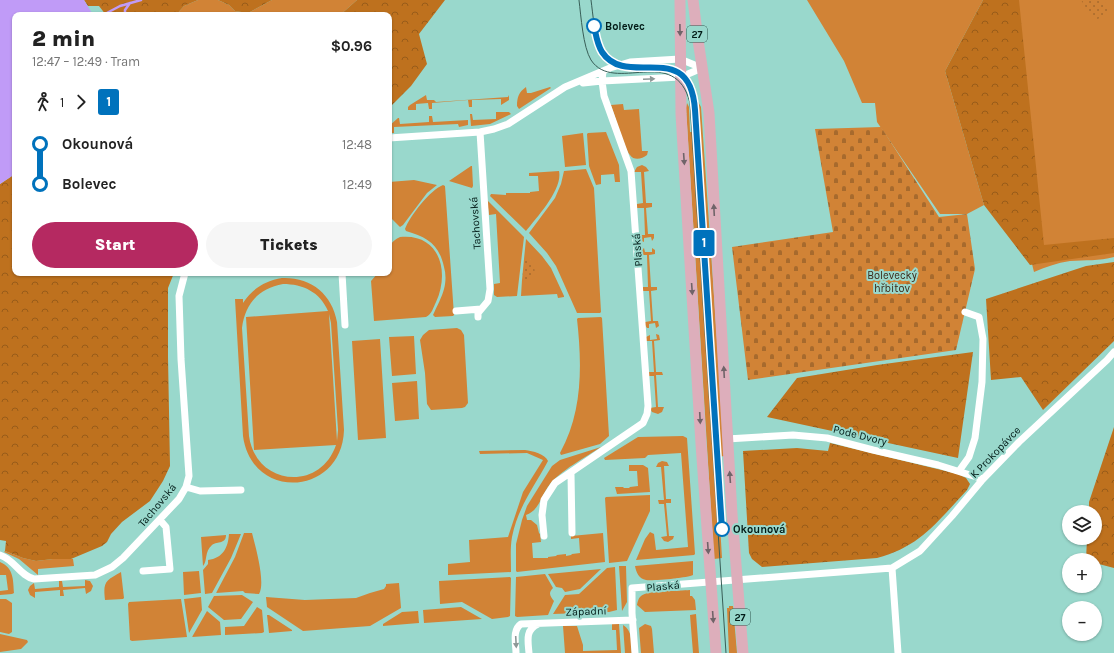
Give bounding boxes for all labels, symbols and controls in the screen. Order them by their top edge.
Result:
marker: Bolevec [586,18,602,34]
place label: Bolevec [605,20,645,33]
one-way arrow [677,24,683,37]
text: 2 min [32,26,95,52]
road number: 27 [687,26,707,42]
text: $0.96 [331,37,372,55]
text: 12:47 – 12:49 · Tram [32,54,140,69]
one-way arrow [643,75,655,82]
icon: walk [32,91,54,113]
icon: forward [70,91,92,113]
text: 1 [106,93,111,110]
text: 1 [60,95,64,110]
text: Okounová [62,135,133,153]
text: 12:48 [342,137,372,152]
one-way arrow [681,153,687,166]
text: Bolevec [62,175,116,193]
text: 12:49 [342,177,372,192]
street label: Tachovská [467,196,484,250]
one-way arrow [711,204,718,217]
button: Start [32,222,198,268]
button: Tickets [206,222,372,268]
line badge: 1 [691,230,717,256]
street label: Plaská [630,233,645,267]
text: 1 [702,234,707,251]
park label: Bolevecký hřbitov [867,269,917,295]
one-way arrow [689,283,696,295]
one-way arrow [720,366,727,378]
one-way arrow [696,412,703,424]
street label: Pode Dvory [832,423,888,448]
street label: K Prokopávce [967,424,1024,481]
one-way arrow [726,471,733,483]
street label: Tachovská [136,481,179,530]
map controls [1062,505,1102,641]
button: layers [1062,505,1102,545]
marker: Okounová [714,521,730,537]
place label: Okounová [733,523,785,536]
one-way arrow [705,542,712,554]
button: + [1062,553,1102,593]
street label: Plaská [646,579,680,594]
button: − [1062,601,1102,641]
street label: Západní [565,604,608,619]
road number: 27 [730,609,750,625]
one-way arrow [710,611,717,623]
one-way arrow [512,636,519,648]

